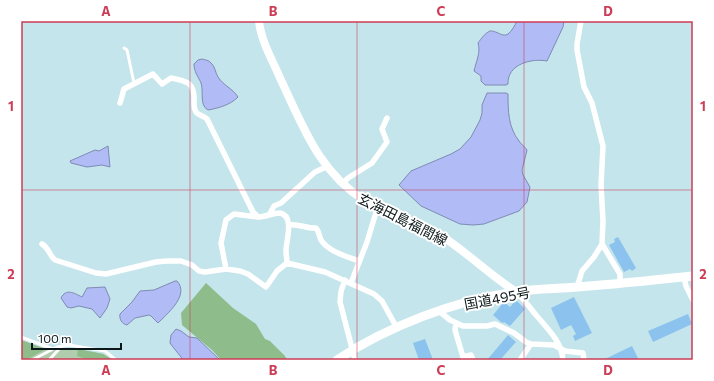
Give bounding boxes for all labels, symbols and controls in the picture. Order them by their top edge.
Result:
text: A [101,3,111,19]
text: B [269,3,278,19]
text: C [437,3,446,19]
text: D [603,3,613,19]
text: 1 [8,98,14,114]
text: 1 [700,98,706,114]
street label: 玄海田島福間線 [355,189,451,249]
text: 2 [7,266,15,282]
text: 2 [699,266,707,282]
street label: 国道495号 [463,283,531,313]
scale bar [32,325,121,351]
text: 100 m [38,331,72,345]
text: A [101,362,111,378]
text: B [269,362,278,378]
text: C [437,362,446,378]
text: D [603,362,613,378]

